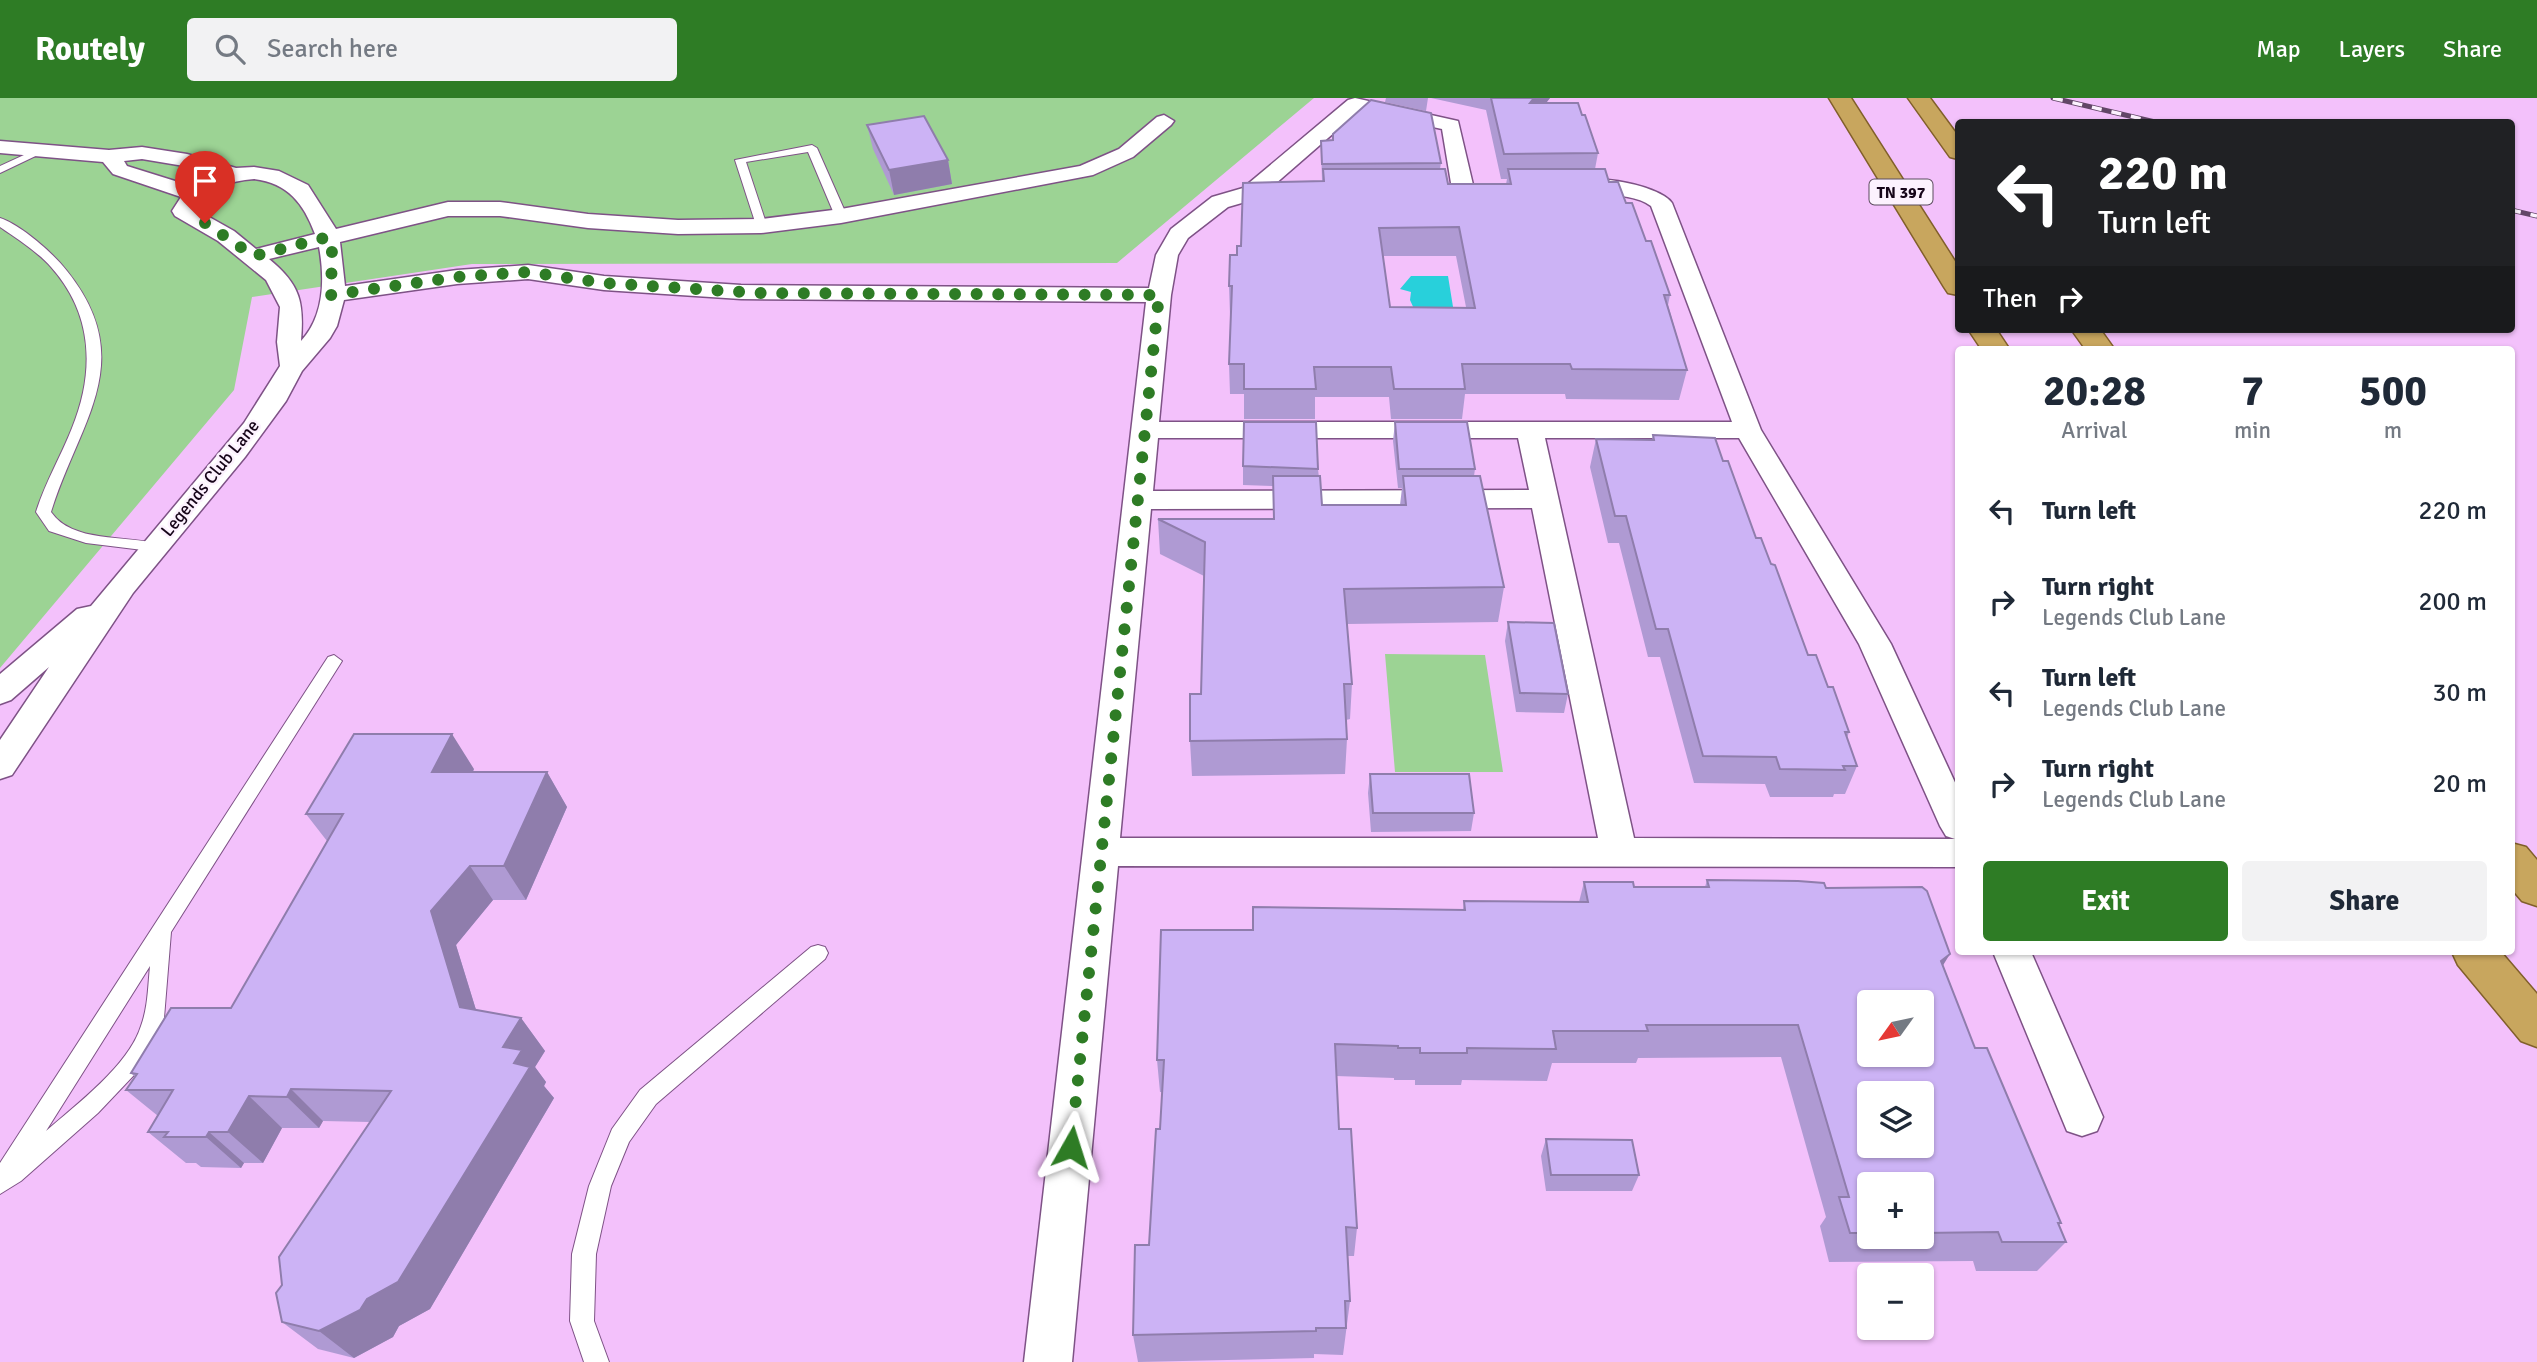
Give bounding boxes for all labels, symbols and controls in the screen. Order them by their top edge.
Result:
search box [187,18,677,81]
text: Routely [35,29,145,70]
icon: search [211,30,249,68]
text: Search here [267,33,398,65]
text: Map [2256,34,2301,64]
text: Layers [2339,34,2405,64]
text: Share [2443,34,2502,64]
text: 220 m [2098,143,2228,203]
icon: left [1983,147,2074,238]
pin [175,151,235,223]
icon: arrive [186,162,224,200]
road number: TN 397 [1870,180,1932,204]
text: Turn left [2098,203,2211,242]
icon: right [2051,280,2089,318]
text: Then [1983,283,2037,315]
text: 20:28 [2043,366,2146,417]
text: 7 [2241,366,2264,417]
text: 500 [2359,366,2427,417]
street label: Legends Club Lane [156,415,264,541]
text: Arrival [2061,416,2128,445]
text: min [2234,416,2271,445]
text: m [2384,416,2402,445]
icon: left [1983,492,2021,530]
text: Turn left [2042,495,2136,527]
text: 220 m [2418,495,2487,527]
text: Turn right [2042,571,2154,603]
icon: right [1983,583,2021,621]
text: 200 m [2418,586,2487,618]
text: Legends Club Lane [2042,603,2226,632]
text: Turn left [2042,662,2136,694]
icon: left [1983,674,2021,712]
text: 30 m [2432,677,2487,709]
text: Legends Club Lane [2042,694,2226,723]
text: Turn right [2042,753,2154,785]
icon: right [1983,765,2021,803]
text: 20 m [2432,768,2487,800]
text: Legends Club Lane [2042,785,2226,814]
button: Exit [1983,861,2228,941]
button: Share [2242,861,2487,941]
north arrow [1857,990,1934,1068]
map controls [1857,990,1934,1340]
button: layers [1857,1081,1934,1158]
position arrow [1034,1110,1108,1184]
button: + [1857,1172,1934,1249]
button: − [1857,1263,1934,1340]

